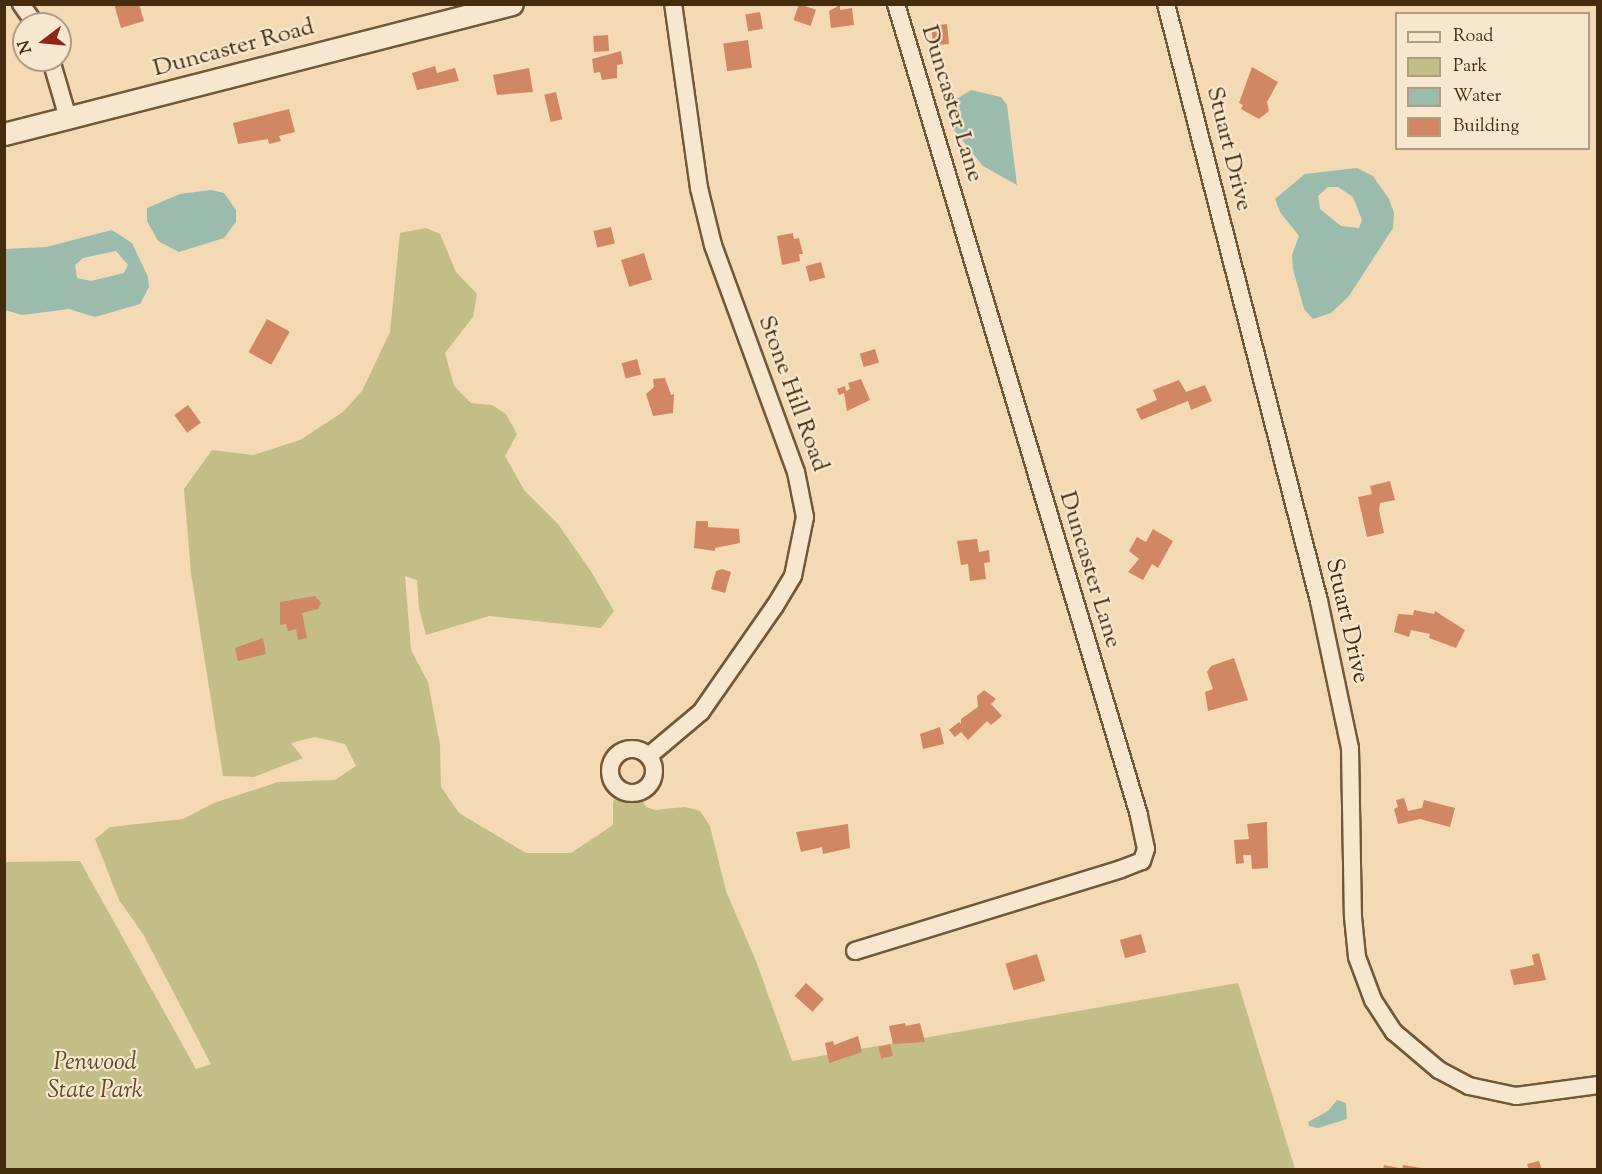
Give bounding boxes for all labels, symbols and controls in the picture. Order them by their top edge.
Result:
north arrow [12,12,72,72]
legend [1395,12,1590,150]
street label: Duncaster Road [150,14,318,84]
street label: Duncaster Lane [914,22,988,186]
text: Road [1453,24,1493,50]
text: N [13,37,39,56]
text: Park [1453,54,1487,80]
street label: Stuart Drive [1199,84,1257,214]
text: Water [1453,84,1501,110]
text: Building [1453,114,1519,140]
street label: Stone Hill Road [750,312,834,476]
street label: Duncaster Lane [1052,488,1126,652]
street label: Stuart Drive [1318,556,1374,686]
park label: Penwood State Park [47,1050,143,1106]

